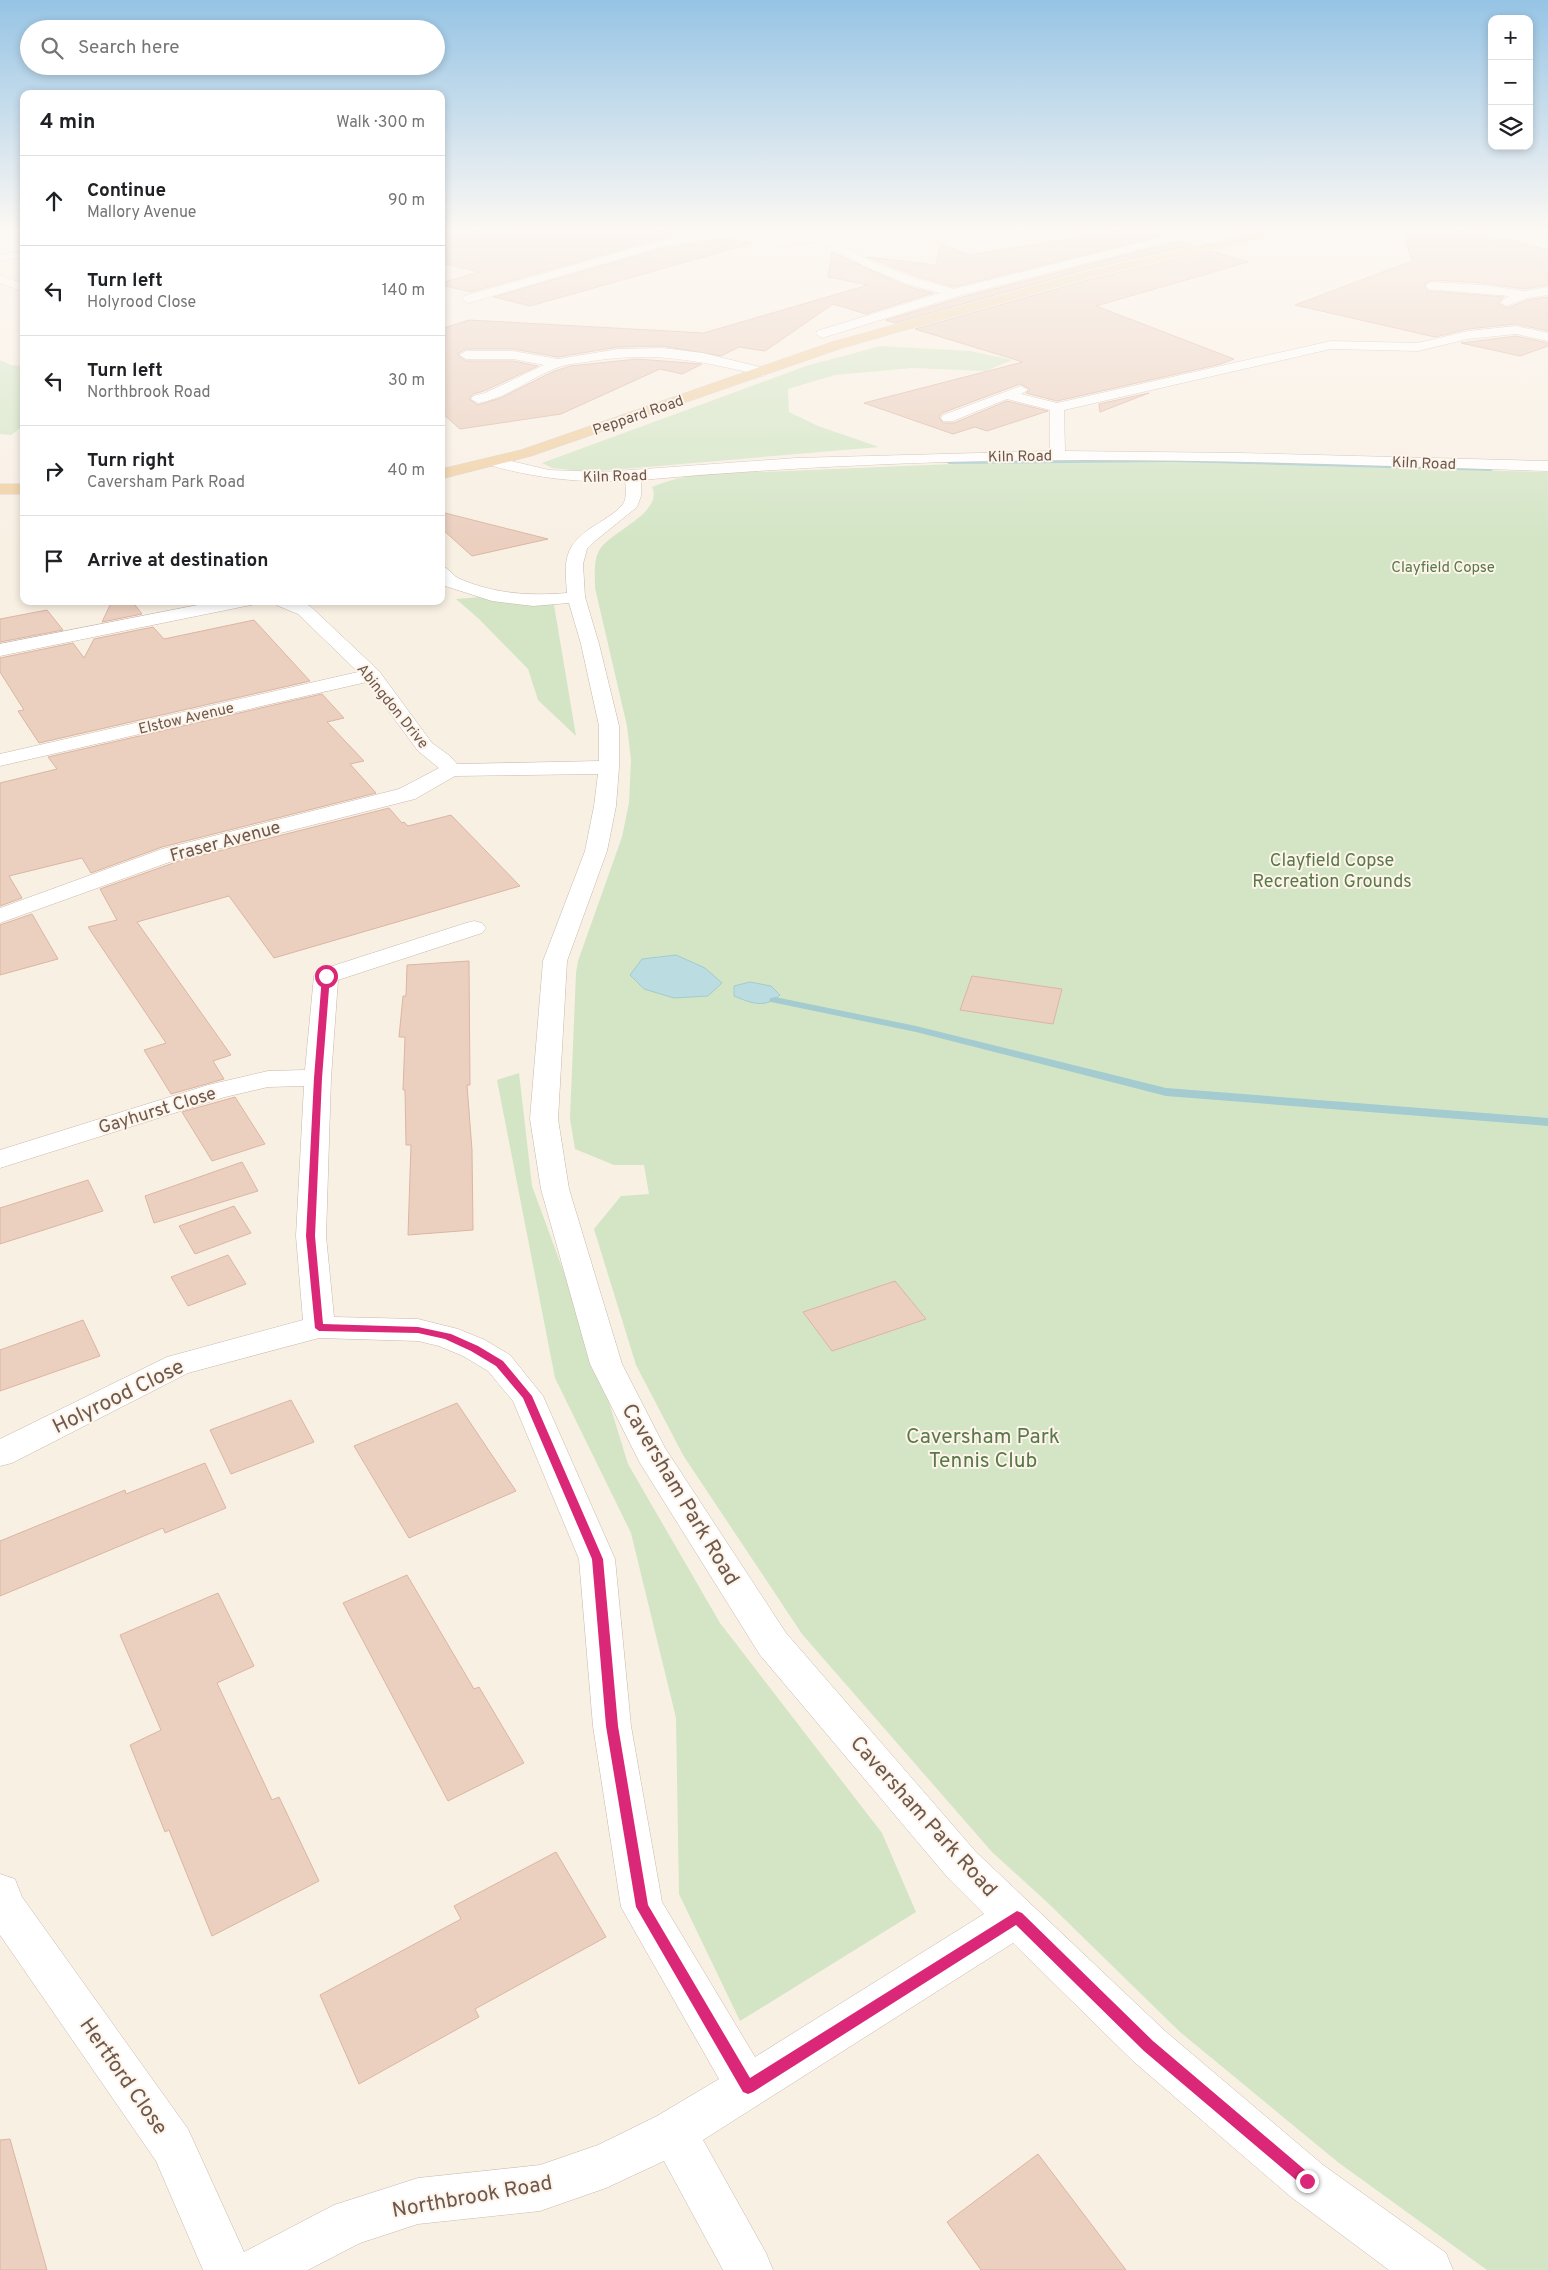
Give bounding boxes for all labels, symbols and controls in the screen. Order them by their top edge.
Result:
map controls [1488,15,1533,150]
button: + [1488,15,1533,60]
search box [20,20,445,75]
icon: search [38,34,66,62]
text: Search here [78,36,180,60]
button: − [1488,60,1533,105]
button: layers [1488,105,1533,150]
text: 4 min [40,109,96,136]
text: Walk · 300 m [336,113,425,133]
text: Continue [87,179,166,203]
icon: ahead [40,187,68,215]
text: 90 m [388,191,425,211]
text: Mallory Avenue [87,203,196,223]
text: Turn left [87,269,163,293]
icon: left [40,277,68,305]
text: 140 m [382,281,425,301]
text: Holyrood Close [87,293,196,313]
text: Turn left [87,359,163,383]
icon: left [40,367,68,395]
text: 30 m [388,371,425,391]
text: Northbrook Road [87,383,211,403]
street label: Peppard Road [590,392,687,441]
street label: Kiln Road [988,447,1052,468]
text: Turn right [87,449,175,473]
street label: Kiln Road [1391,454,1456,475]
icon: right [40,457,68,485]
text: 40 m [387,461,425,481]
street label: Kiln Road [583,467,648,488]
text: Caversham Park Road [87,473,245,493]
icon: arrive [40,547,68,575]
text: Arrive at destination [87,549,268,573]
park label: Clayfield Copse [1391,559,1495,578]
street label: Abingdon Drive [352,661,432,753]
street label: Elstow Avenue [137,699,236,740]
street label: Fraser Avenue [167,817,283,868]
park label: Clayfield Copse Recreation Grounds [1252,850,1412,894]
route start [315,965,338,988]
street label: Gayhurst Close [96,1083,219,1140]
street label: Holyrood Close [48,1354,189,1441]
street label: Caversham Park Road [615,1399,745,1591]
park label: Caversham Park Tennis Club [906,1424,1060,1475]
street label: Caversham Park Road [843,1731,1002,1903]
street label: Hertford Close [73,2013,173,2141]
street label: Northbrook Road [390,2170,554,2225]
route end [1296,2170,1319,2193]

